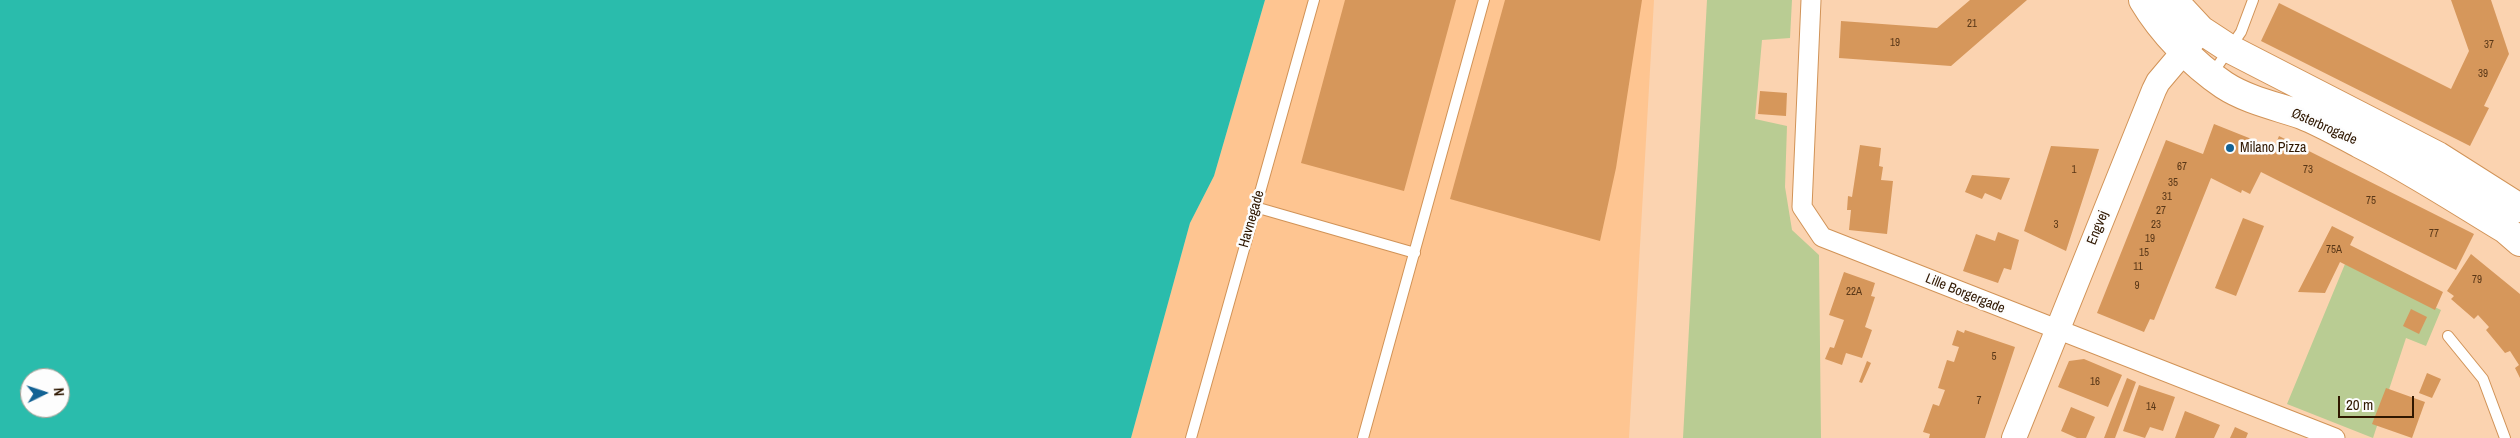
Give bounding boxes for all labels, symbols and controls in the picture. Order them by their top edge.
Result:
house number: 21 [1967,17,1977,31]
house number: 19 [1890,36,1900,50]
house number: 37 [2484,38,2494,52]
house number: 39 [2478,67,2488,81]
street label: Østerbrogade [2289,105,2359,149]
place label: Milano Pizza [2240,140,2306,156]
marker: Milano Pizza [2224,142,2236,154]
house number: 67 [2177,160,2187,174]
house number: 1 [2071,163,2077,177]
house number: 73 [2303,163,2313,177]
house number: 35 [2168,176,2178,190]
street label: Havnegade [1236,188,1268,250]
house number: 31 [2162,190,2172,204]
house number: 75 [2366,194,2376,208]
house number: 27 [2156,204,2166,218]
street label: Engvej [2084,209,2112,247]
house number: 3 [2053,218,2059,232]
house number: 23 [2151,218,2161,232]
house number: 77 [2429,227,2439,241]
house number: 19 [2145,232,2155,246]
house number: 75A [2326,243,2342,257]
house number: 15 [2139,246,2149,260]
house number: 11 [2133,260,2143,274]
street label: Lille Borgergade [1923,270,2007,318]
house number: 79 [2472,273,2482,287]
house number: 9 [2134,279,2140,293]
house number: 22A [1846,285,1862,299]
house number: 5 [1991,350,1997,364]
north arrow [20,368,70,418]
house number: 16 [2090,375,2100,389]
scale bar [2340,386,2416,418]
text: N [50,387,68,397]
house number: 7 [1976,394,1982,408]
text: 20 m [2346,394,2373,415]
house number: 14 [2146,400,2156,414]

